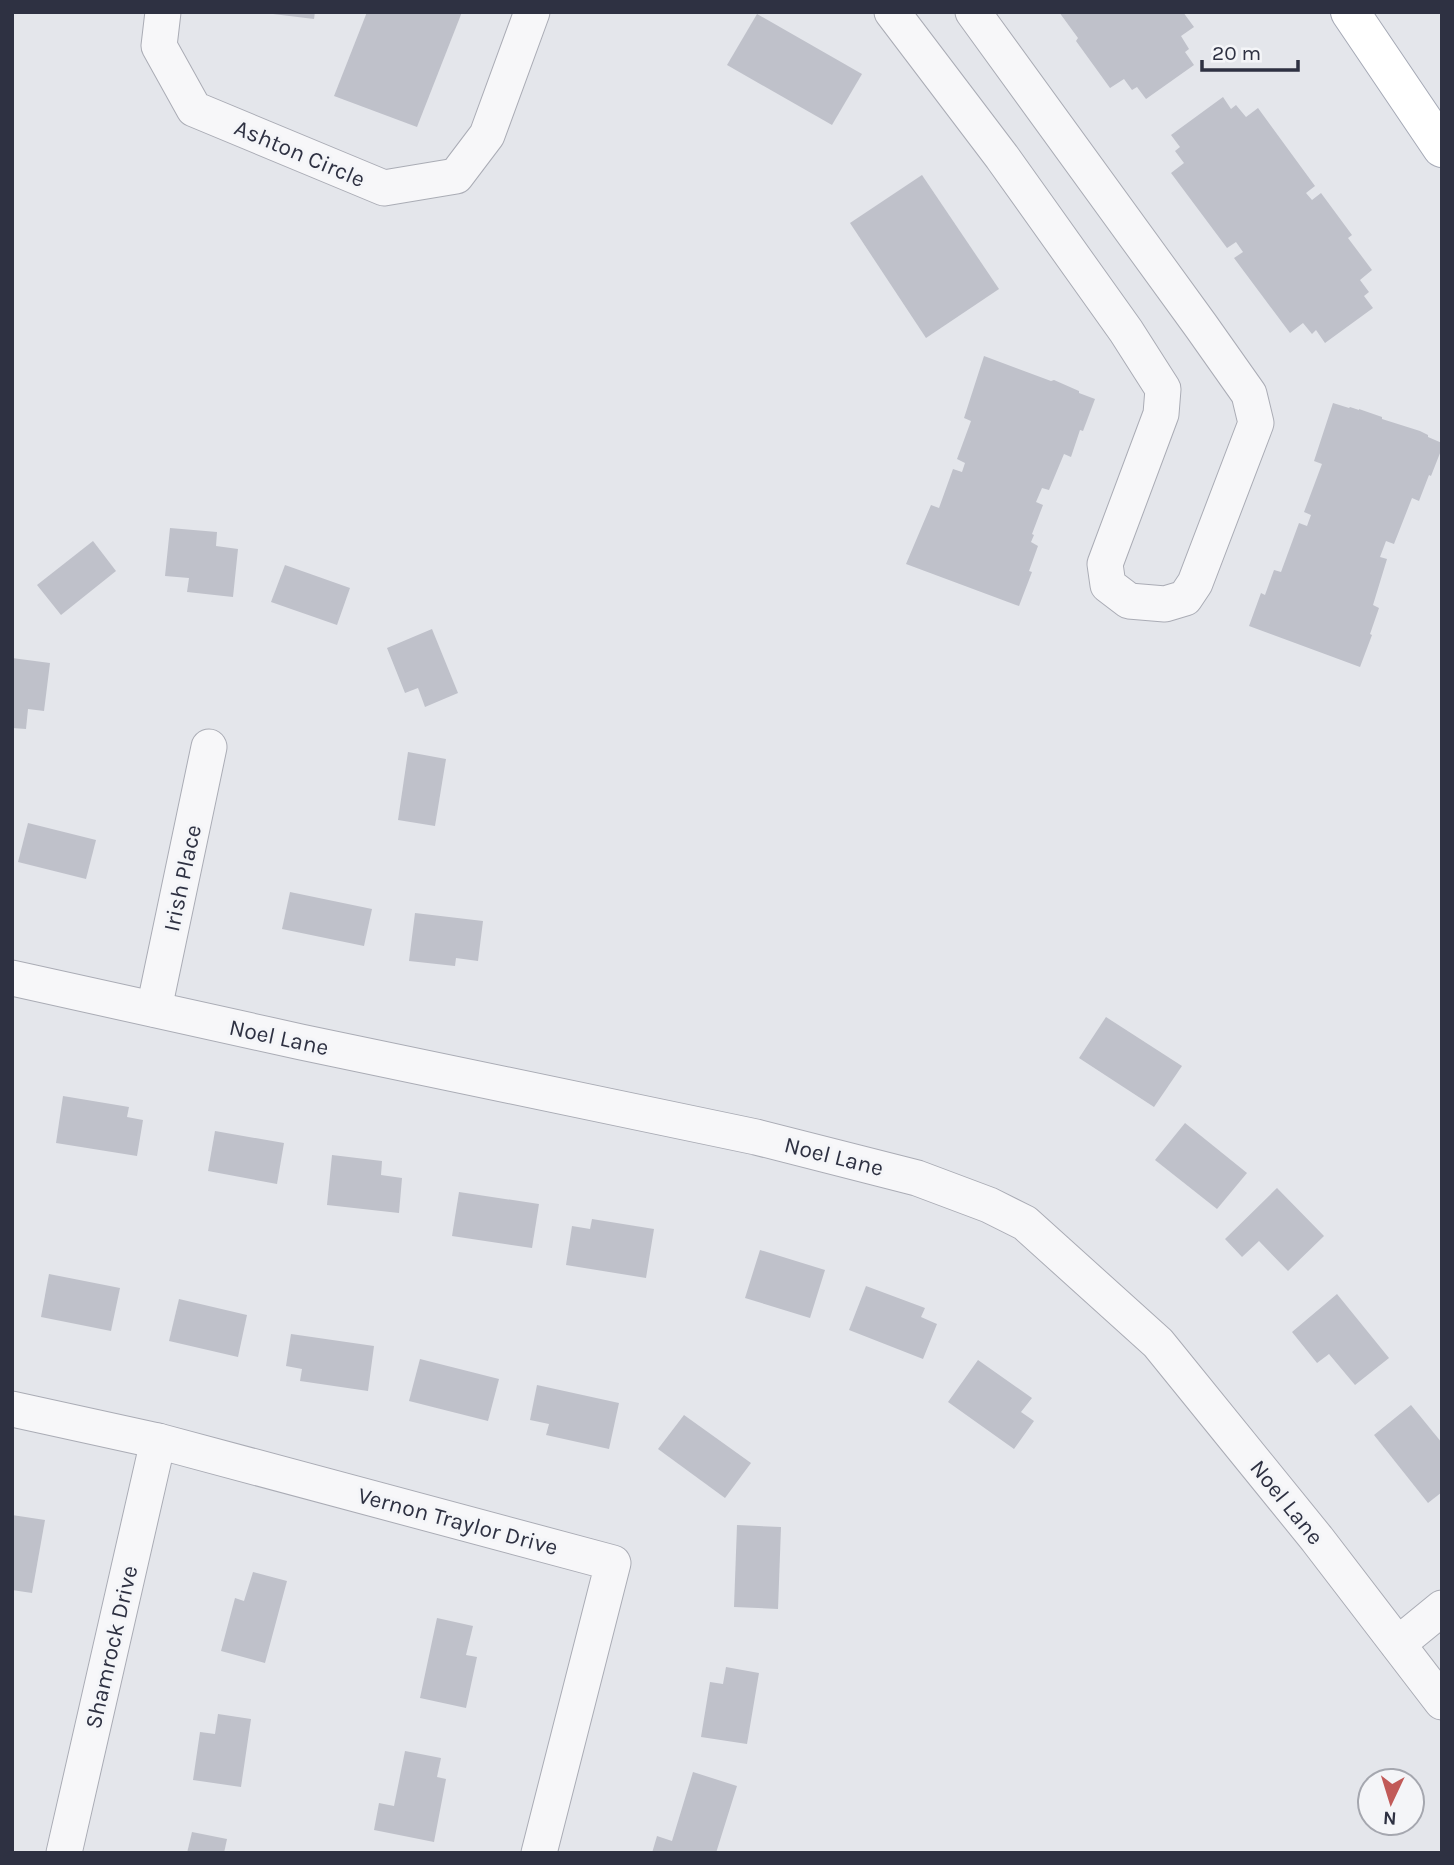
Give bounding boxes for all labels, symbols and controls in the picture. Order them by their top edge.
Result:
scale bar [1202,28,1298,72]
text: 20 m [1212,41,1261,65]
street label: Ashton Circle [230,114,369,193]
street label: Irish Place [158,822,207,934]
street label: Noel Lane [227,1014,331,1061]
street label: Noel Lane [782,1131,886,1182]
street label: Noel Lane [1244,1455,1329,1550]
street label: Vernon Traylor Drive [355,1482,561,1561]
street label: Shamrock Drive [80,1563,143,1731]
north arrow [1356,1767,1426,1837]
text: N [1382,1807,1397,1829]

